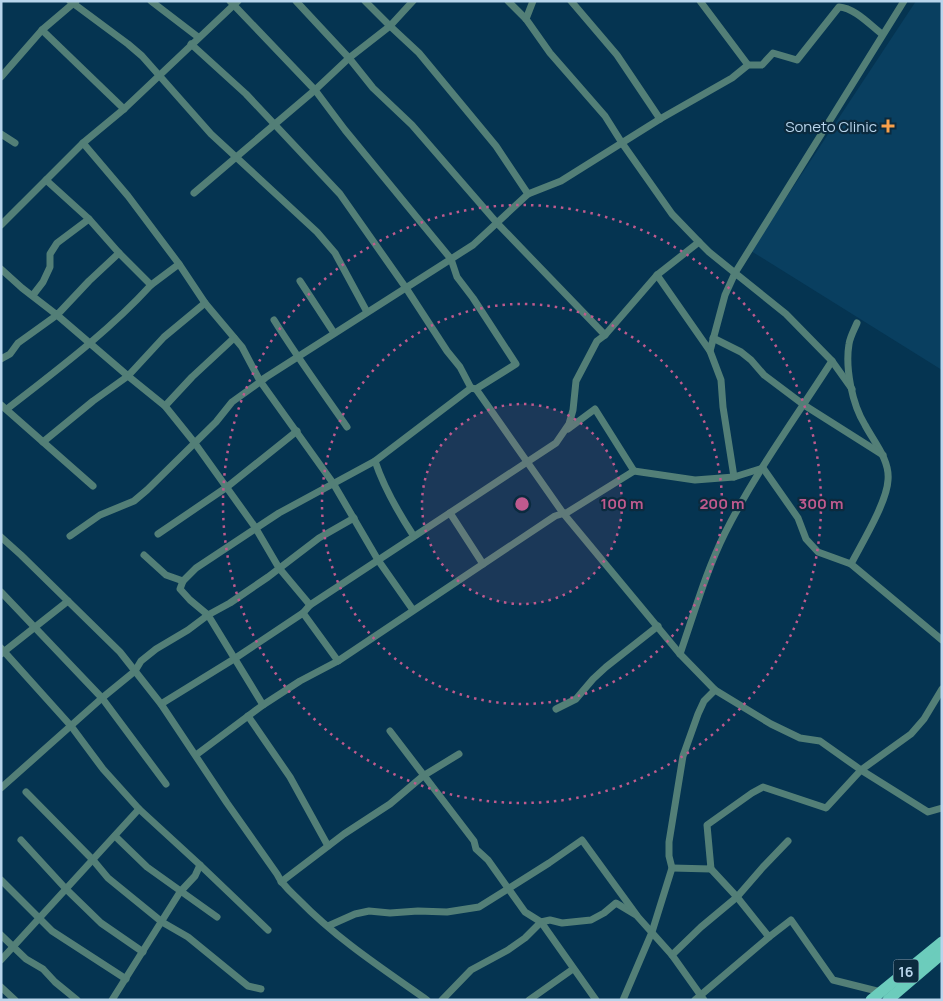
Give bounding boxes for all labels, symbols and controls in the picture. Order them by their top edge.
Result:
place label: Soneto Clinic [785,116,877,137]
marker: Soneto Clinic [881,119,895,133]
text: 100 m [601,493,643,514]
text: 200 m [699,493,745,514]
text: 300 m [799,493,843,514]
centre of rings [513,495,531,513]
road number: 16 [894,959,918,982]

